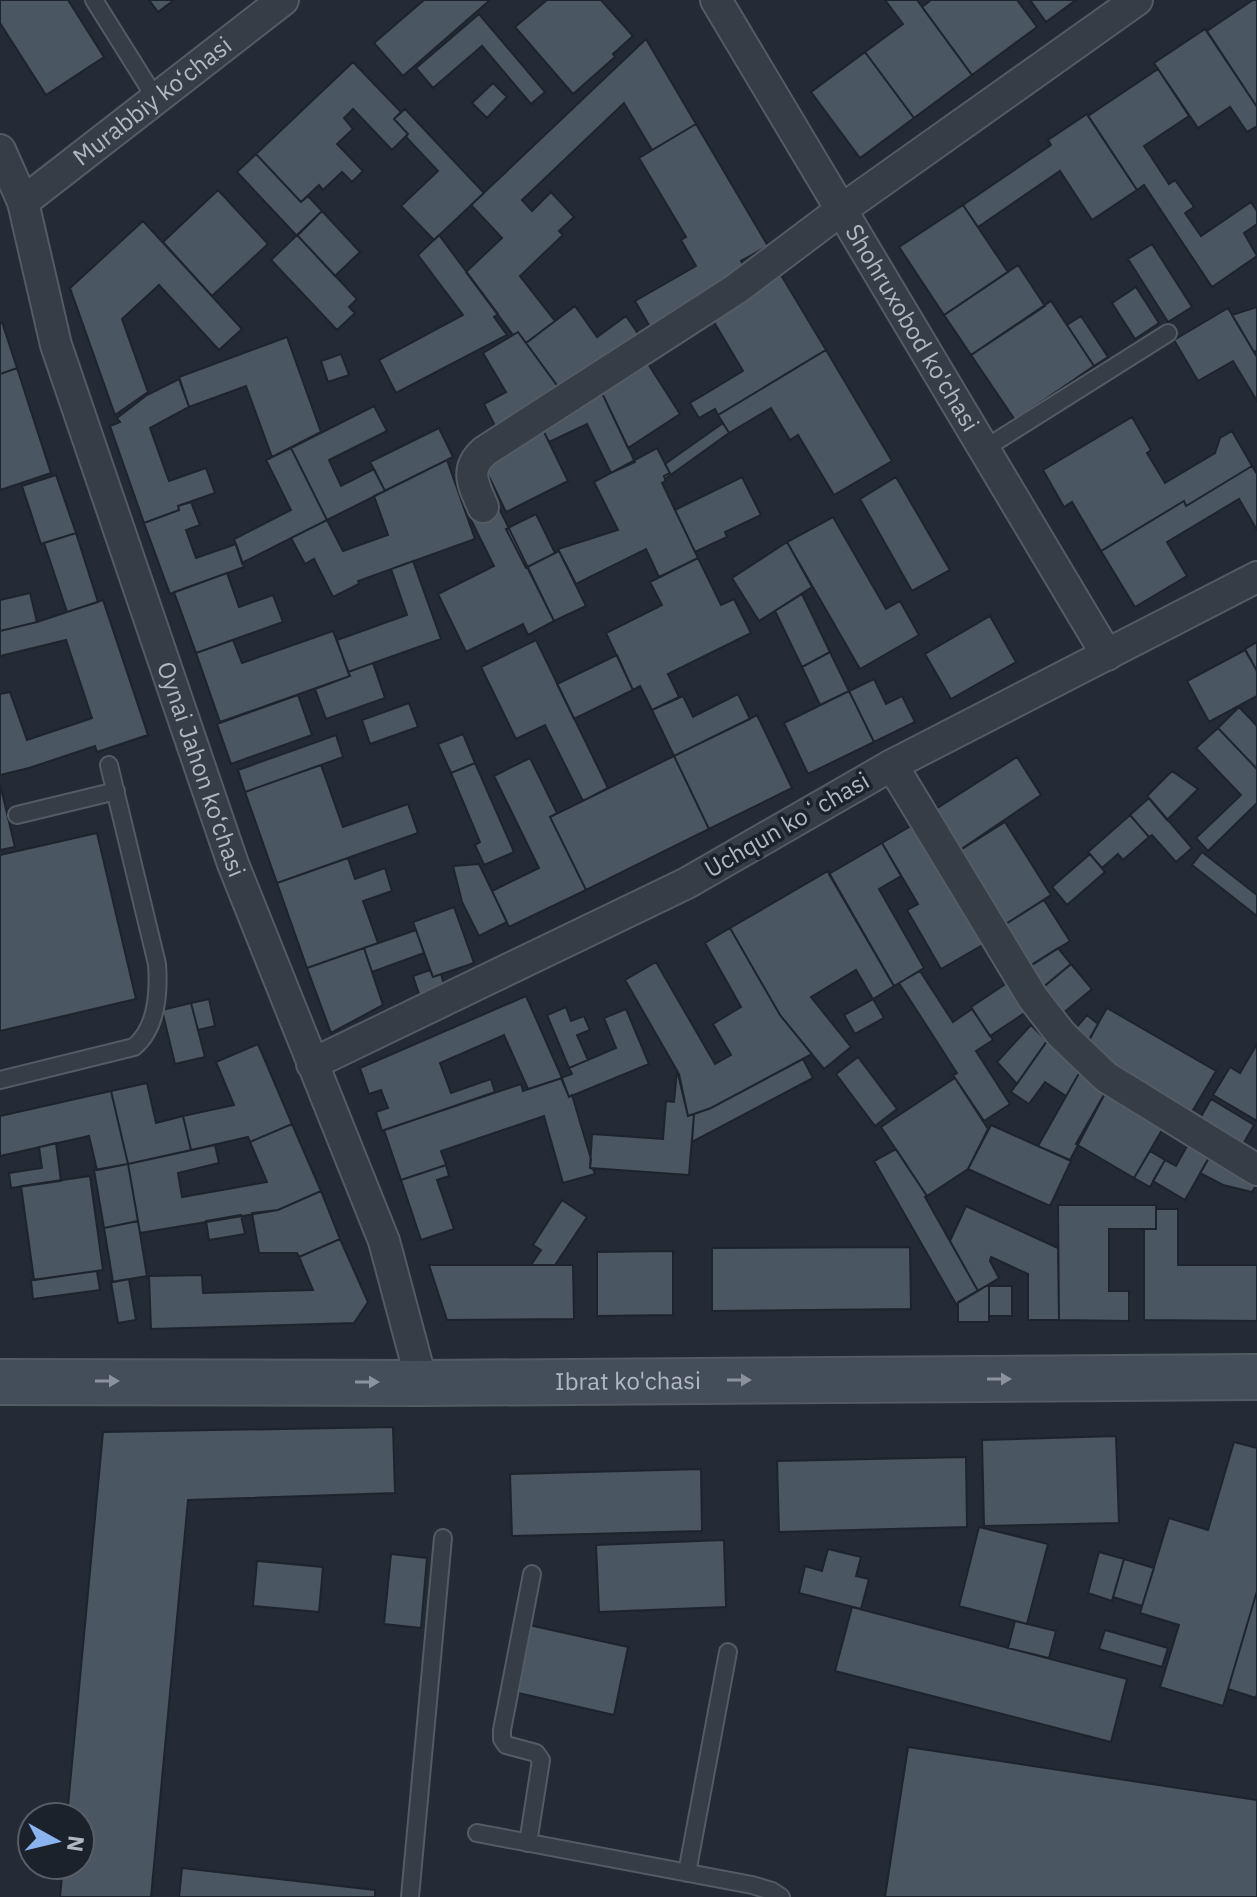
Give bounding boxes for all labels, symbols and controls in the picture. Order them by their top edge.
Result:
street label: Murabbiy ko‘chasi [66,29,238,172]
street label: Shohruxobod ko'chasi [838,218,987,437]
street label: Oynai Jahon ko‘chasi [150,657,254,881]
street label: Uchqun koʻchasi [698,764,875,884]
street label: Ibrat ko'chasi [555,1364,701,1397]
one-way arrow [987,1373,1012,1385]
one-way arrow [727,1374,752,1387]
one-way arrow [95,1375,120,1388]
one-way arrow [355,1376,380,1388]
north arrow [16,1801,96,1881]
text: N [61,1834,92,1854]

